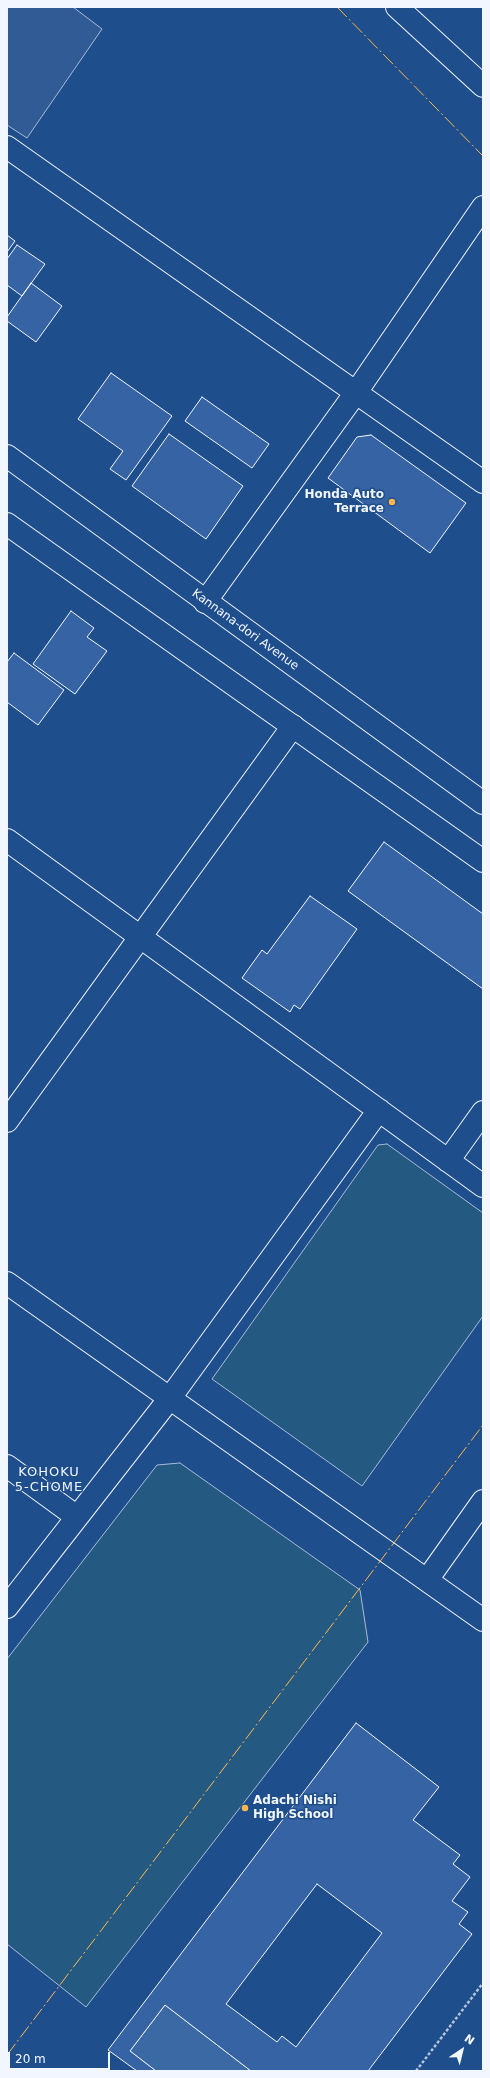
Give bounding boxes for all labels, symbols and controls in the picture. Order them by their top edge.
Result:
place label: Honda Auto Terrace [304,488,384,516]
marker: Honda Auto Terrace [387,497,397,507]
street label: Kannana-dori Avenue [189,586,301,674]
district label: KOHOKU 5-CHOME [15,1465,83,1496]
place label: Adachi Nishi High School [253,1794,337,1822]
marker: Adachi Nishi High School [240,1803,250,1813]
north arrow [442,2030,482,2070]
text: N [462,2032,477,2048]
scale bar [10,2044,112,2070]
text: 20 m [15,2052,46,2066]

